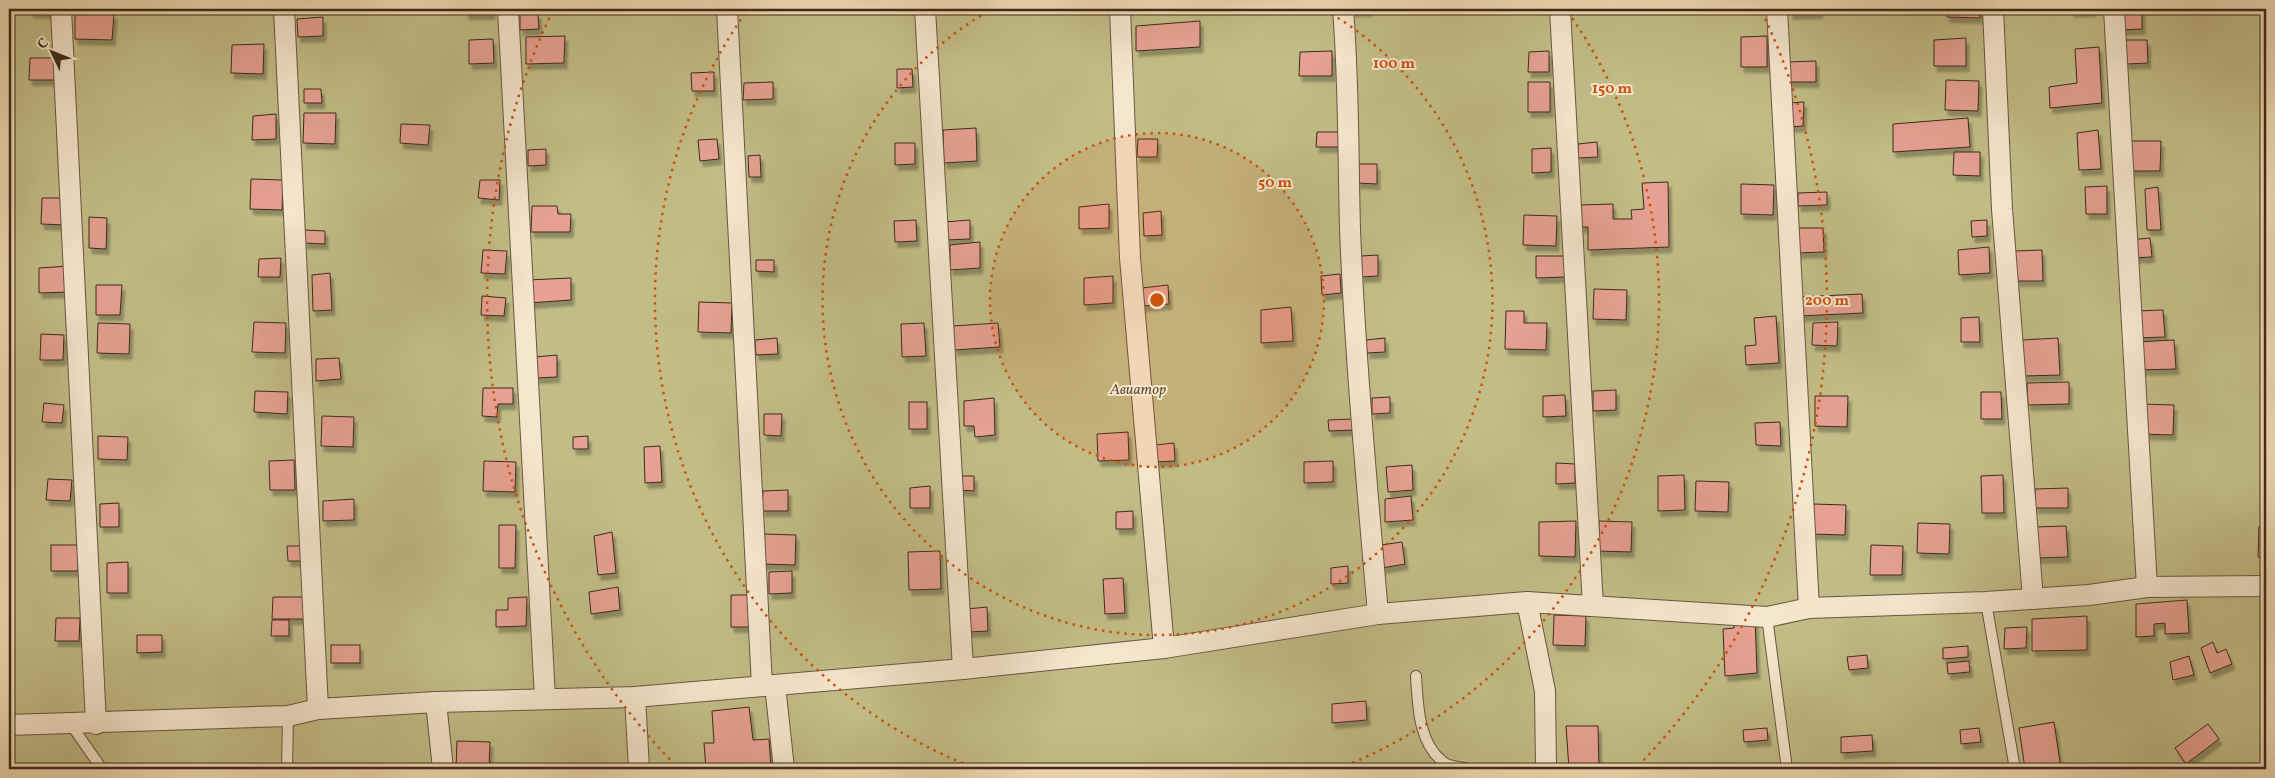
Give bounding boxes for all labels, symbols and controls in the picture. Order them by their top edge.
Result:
north arrow [28,28,78,78]
text: С [34,34,54,54]
text: 100 m [1373,54,1416,75]
text: 150 m [1592,79,1632,100]
text: 50 m [1258,173,1292,194]
centre of rings [1148,291,1166,309]
text: 200 m [1805,291,1849,312]
park label: Авиатор [1109,380,1166,401]

